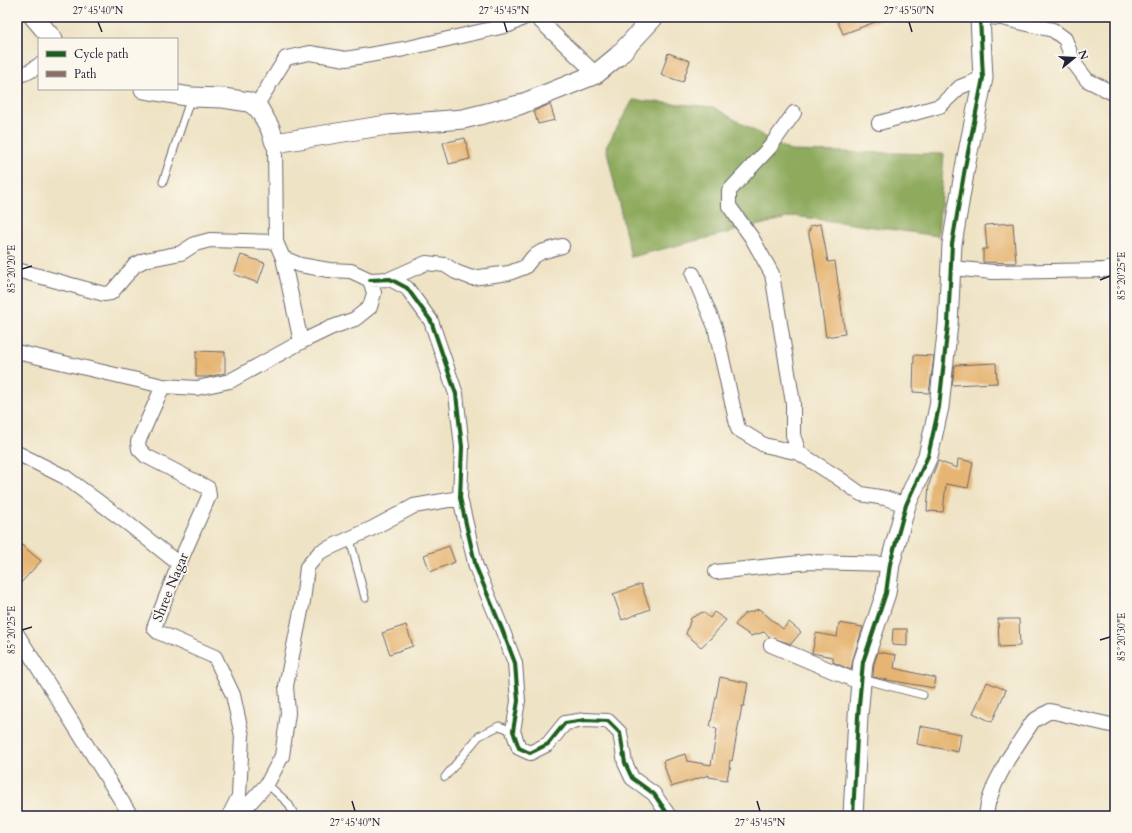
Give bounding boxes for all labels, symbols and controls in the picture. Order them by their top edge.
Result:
text: 27°45'40"N [73,4,124,18]
text: 27°45'45"N [479,4,530,18]
text: 27°45'50"N [884,4,935,18]
legend [38,38,178,90]
north arrow [1054,38,1094,78]
text: Cycle path [74,46,129,62]
text: N [1074,48,1092,62]
text: Path [74,66,97,82]
text: 85°20'20"E [5,245,19,293]
text: 85°20'25"E [1115,252,1129,300]
street label: Shree Nagar [148,549,193,625]
text: 85°20'25"E [5,606,19,654]
text: 85°20'30"E [1115,613,1129,661]
text: 27°45'40"N [330,816,381,830]
text: 27°45'45"N [735,816,786,830]

